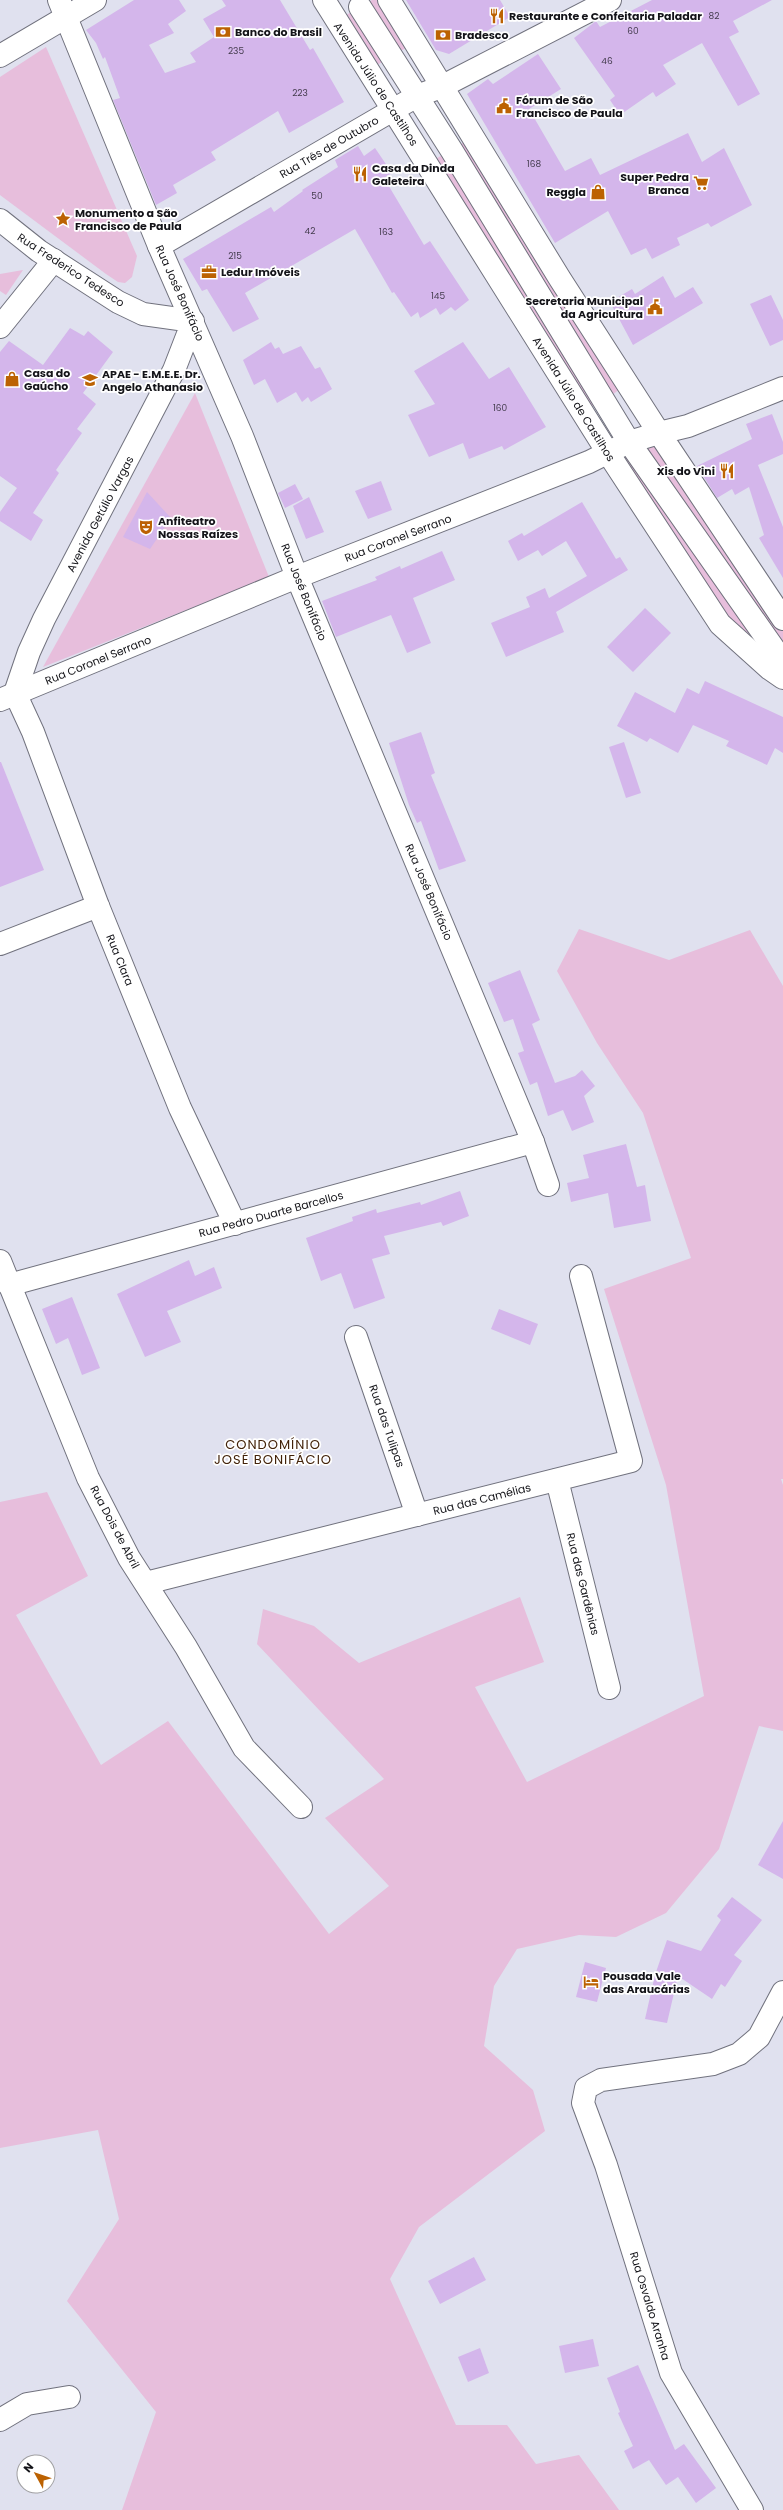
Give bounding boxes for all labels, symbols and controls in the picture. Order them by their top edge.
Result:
restaurant icon: Restaurante e Confeitaria Paladar [488,7,506,25]
place label: Restaurante e Confeitaria Paladar [509,8,702,24]
house number: 82 [709,10,719,22]
street label: Avenida Júlio de Castilhos [330,19,422,149]
bank icon: Banco do Brasil [214,23,232,41]
place label: Banco do Brasil [235,24,322,40]
house number: 60 [627,25,639,37]
bank icon: Bradesco [434,26,452,44]
place label: Bradesco [455,27,508,43]
house number: 235 [228,45,244,57]
house number: 46 [601,55,613,67]
house number: 223 [292,87,308,99]
place label: Fórum de São Francisco de Paula [516,92,623,121]
public building icon: Fórum de São Francisco de Paula [495,97,513,115]
street label: Rua Três de Outubro [276,112,382,182]
house number: 168 [527,158,541,170]
place label: Casa da Dinda Galeteira [372,160,455,189]
restaurant icon: Casa da Dinda Galeteira [351,165,369,183]
place label: Super Pedra Branca [620,169,689,198]
supermarket icon: Super Pedra Branca [692,174,710,192]
shop icon: Reggla [589,183,607,201]
place label: Reggla [546,184,586,200]
house number: 50 [311,190,323,202]
place label: Monumento a São Francisco de Paula [75,205,182,234]
place icon: Monumento a São Francisco de Paula [54,210,72,228]
house number: 42 [305,225,315,237]
house number: 163 [379,226,393,238]
street label: Rua Frederico Tedesco [14,229,128,311]
street label: Rua José Bonifácio [152,242,208,344]
house number: 215 [228,250,242,262]
office icon: Ledur Imóveis [200,263,218,281]
place label: Ledur Imóveis [221,264,300,280]
house number: 145 [431,290,445,302]
place label: Secretaria Municipal da Agricultura [525,293,643,322]
public building icon: Secretaria Municipal da Agricultura [646,298,664,316]
street label: Avenida Júlio de Castilhos [529,334,619,465]
place label: Casa do Gaúcho [24,365,70,394]
place label: APAE - E.M.E.E. Dr. Angelo Athanasio [102,366,203,395]
shop icon: Casa do Gaúcho [3,370,21,388]
school or university icon: APAE - E.M.E.E. Dr. Angelo Athanasio [81,371,99,389]
house number: 160 [493,402,507,414]
street label: Avenida Getúlio Vargas [63,453,138,575]
restaurant icon: Xis do Vini [718,462,736,480]
place label: Xis do Vini [657,463,715,479]
street label: Rua Coronel Serrano [342,510,454,566]
place label: Anfiteatro Nossas Raízes [158,513,238,542]
theatre icon: Anfiteatro Nossas Raízes [137,518,155,536]
street label: Rua José Bonifácio [277,541,331,643]
street label: Rua Coronel Serrano [42,631,154,689]
street label: Rua José Bonifácio [401,841,457,943]
street label: Rua Clara [102,932,138,988]
street label: Rua Pedro Duarte Barcellos [197,1187,345,1241]
street label: Rua das Tulipas [365,1382,409,1470]
district label: CONDOMÍNIO JOSÉ BONIFÁCIO [214,1435,332,1469]
street label: Rua das Camélias [431,1479,533,1519]
street label: Rua Dois de Abril [86,1483,144,1571]
street label: Rua das Gardênias [563,1531,604,1637]
place label: Pousada Vale das Araucárias [603,1968,690,1997]
hotel icon: Pousada Vale das Araucárias [582,1973,600,1991]
street label: Rua Osvaldo Aranha [626,2250,674,2362]
north arrow [16,2454,56,2494]
text: N [20,2459,37,2476]

